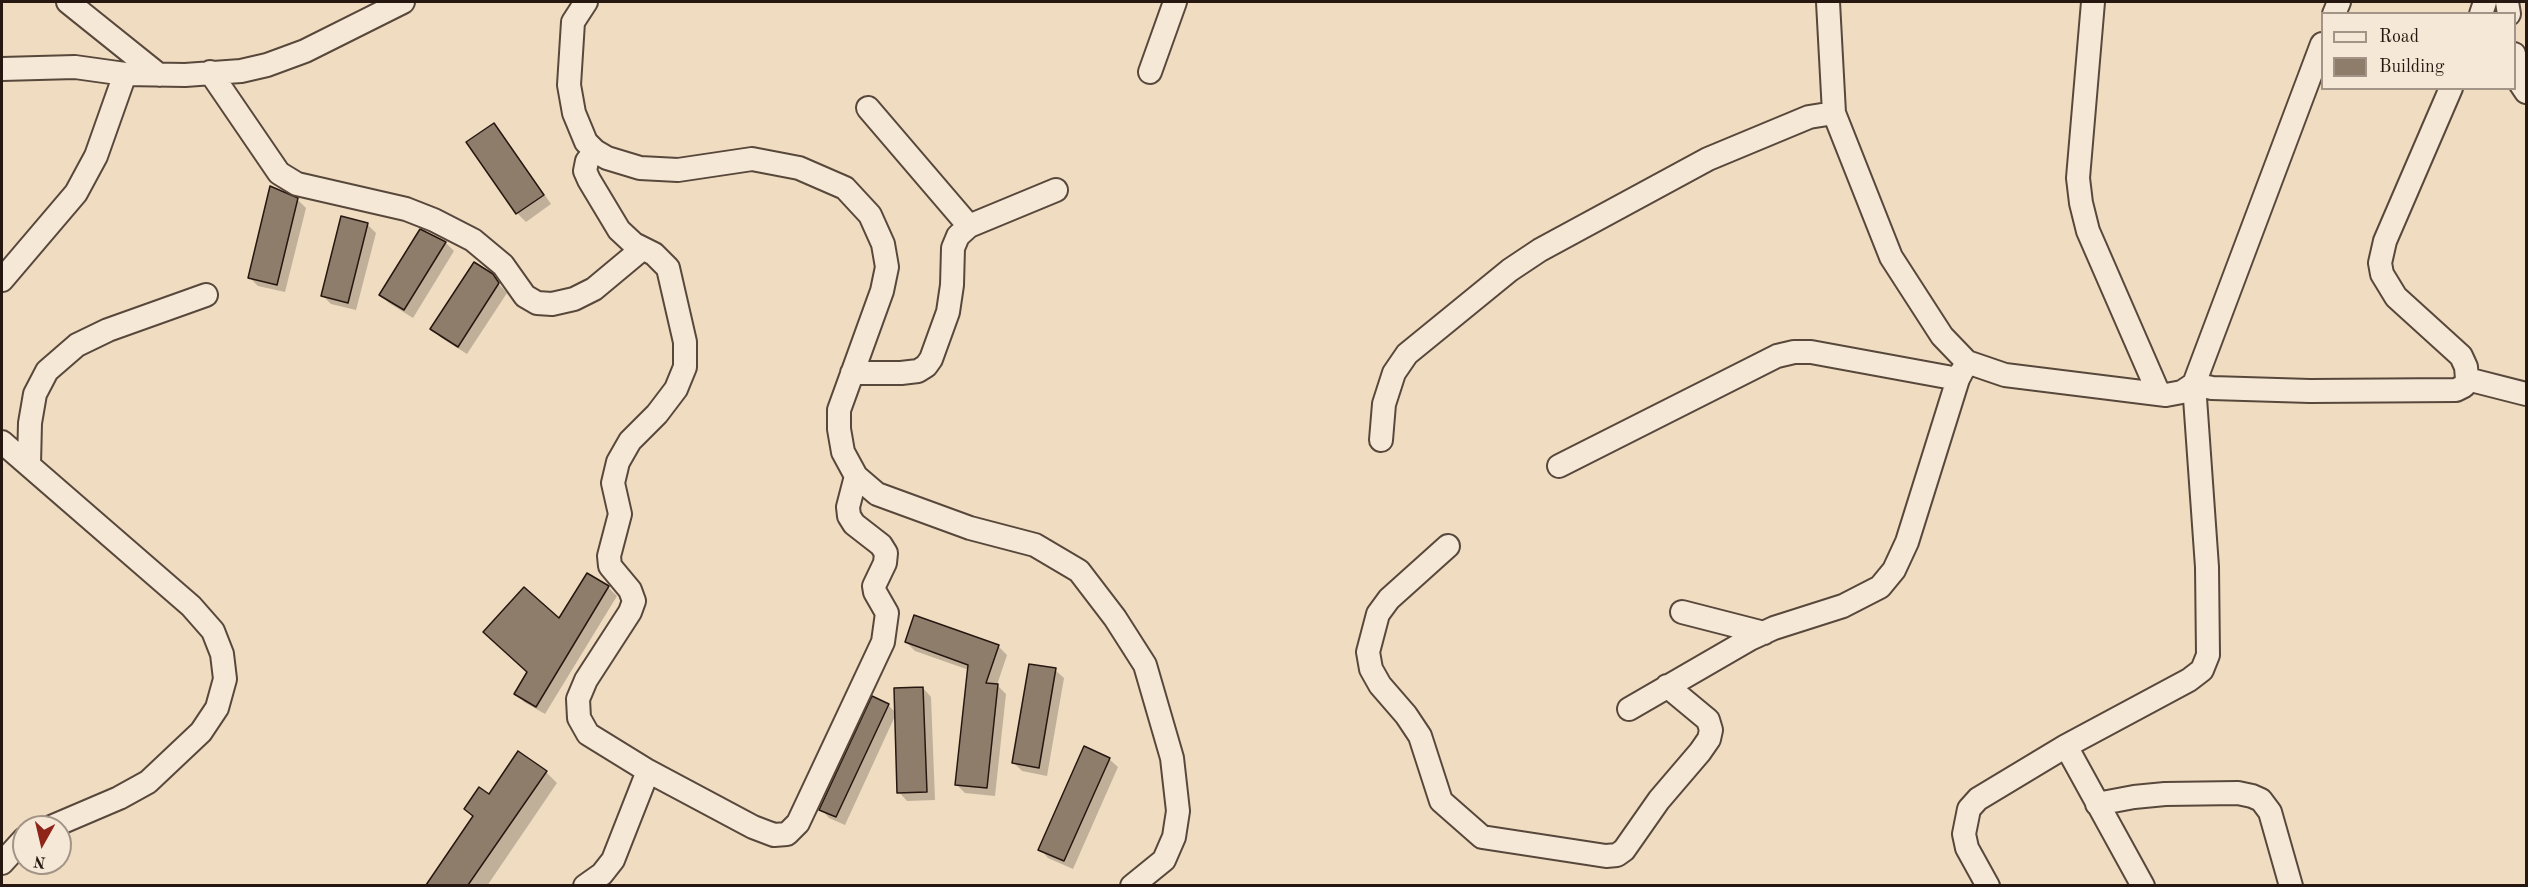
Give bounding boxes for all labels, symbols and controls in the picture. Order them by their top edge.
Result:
legend [2321,12,2516,90]
text: Road [2379,28,2419,46]
text: Building [2379,58,2444,76]
north arrow [12,815,72,875]
text: N [33,852,47,870]

